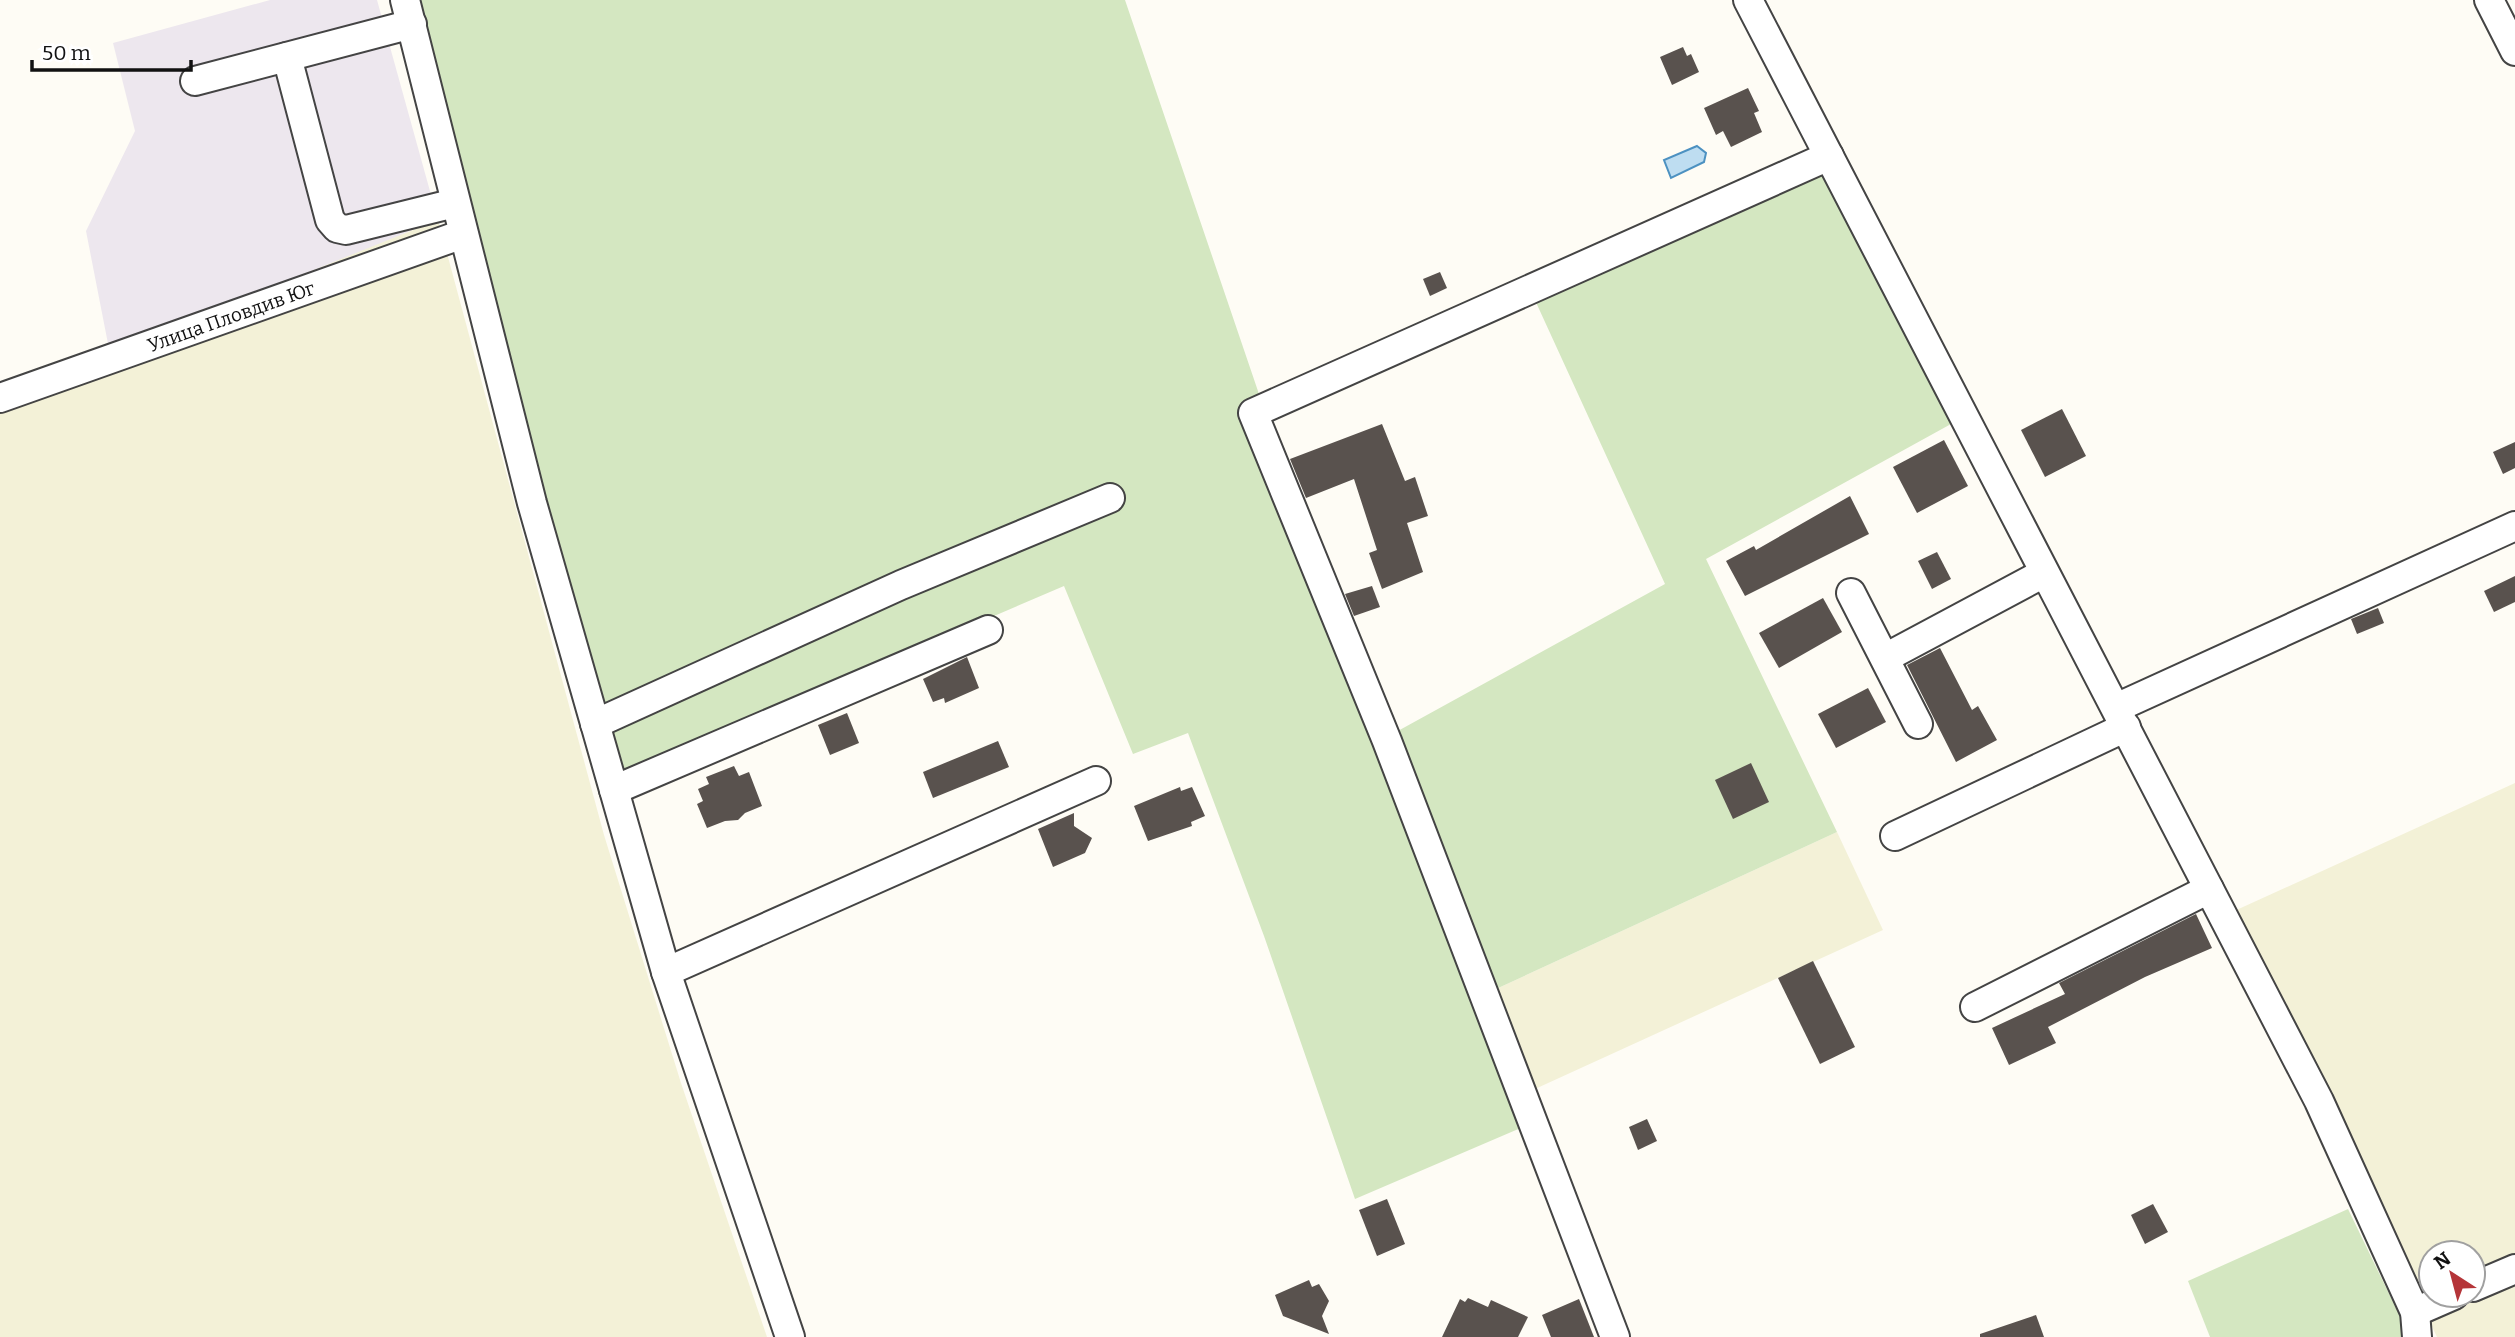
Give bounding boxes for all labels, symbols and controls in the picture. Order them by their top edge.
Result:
scale bar [32,28,191,72]
text: 50 m [42,40,91,66]
street label: Улица Пловдив Юг [144,276,318,357]
north arrow [2417,1239,2487,1309]
text: N [2430,1247,2455,1274]

